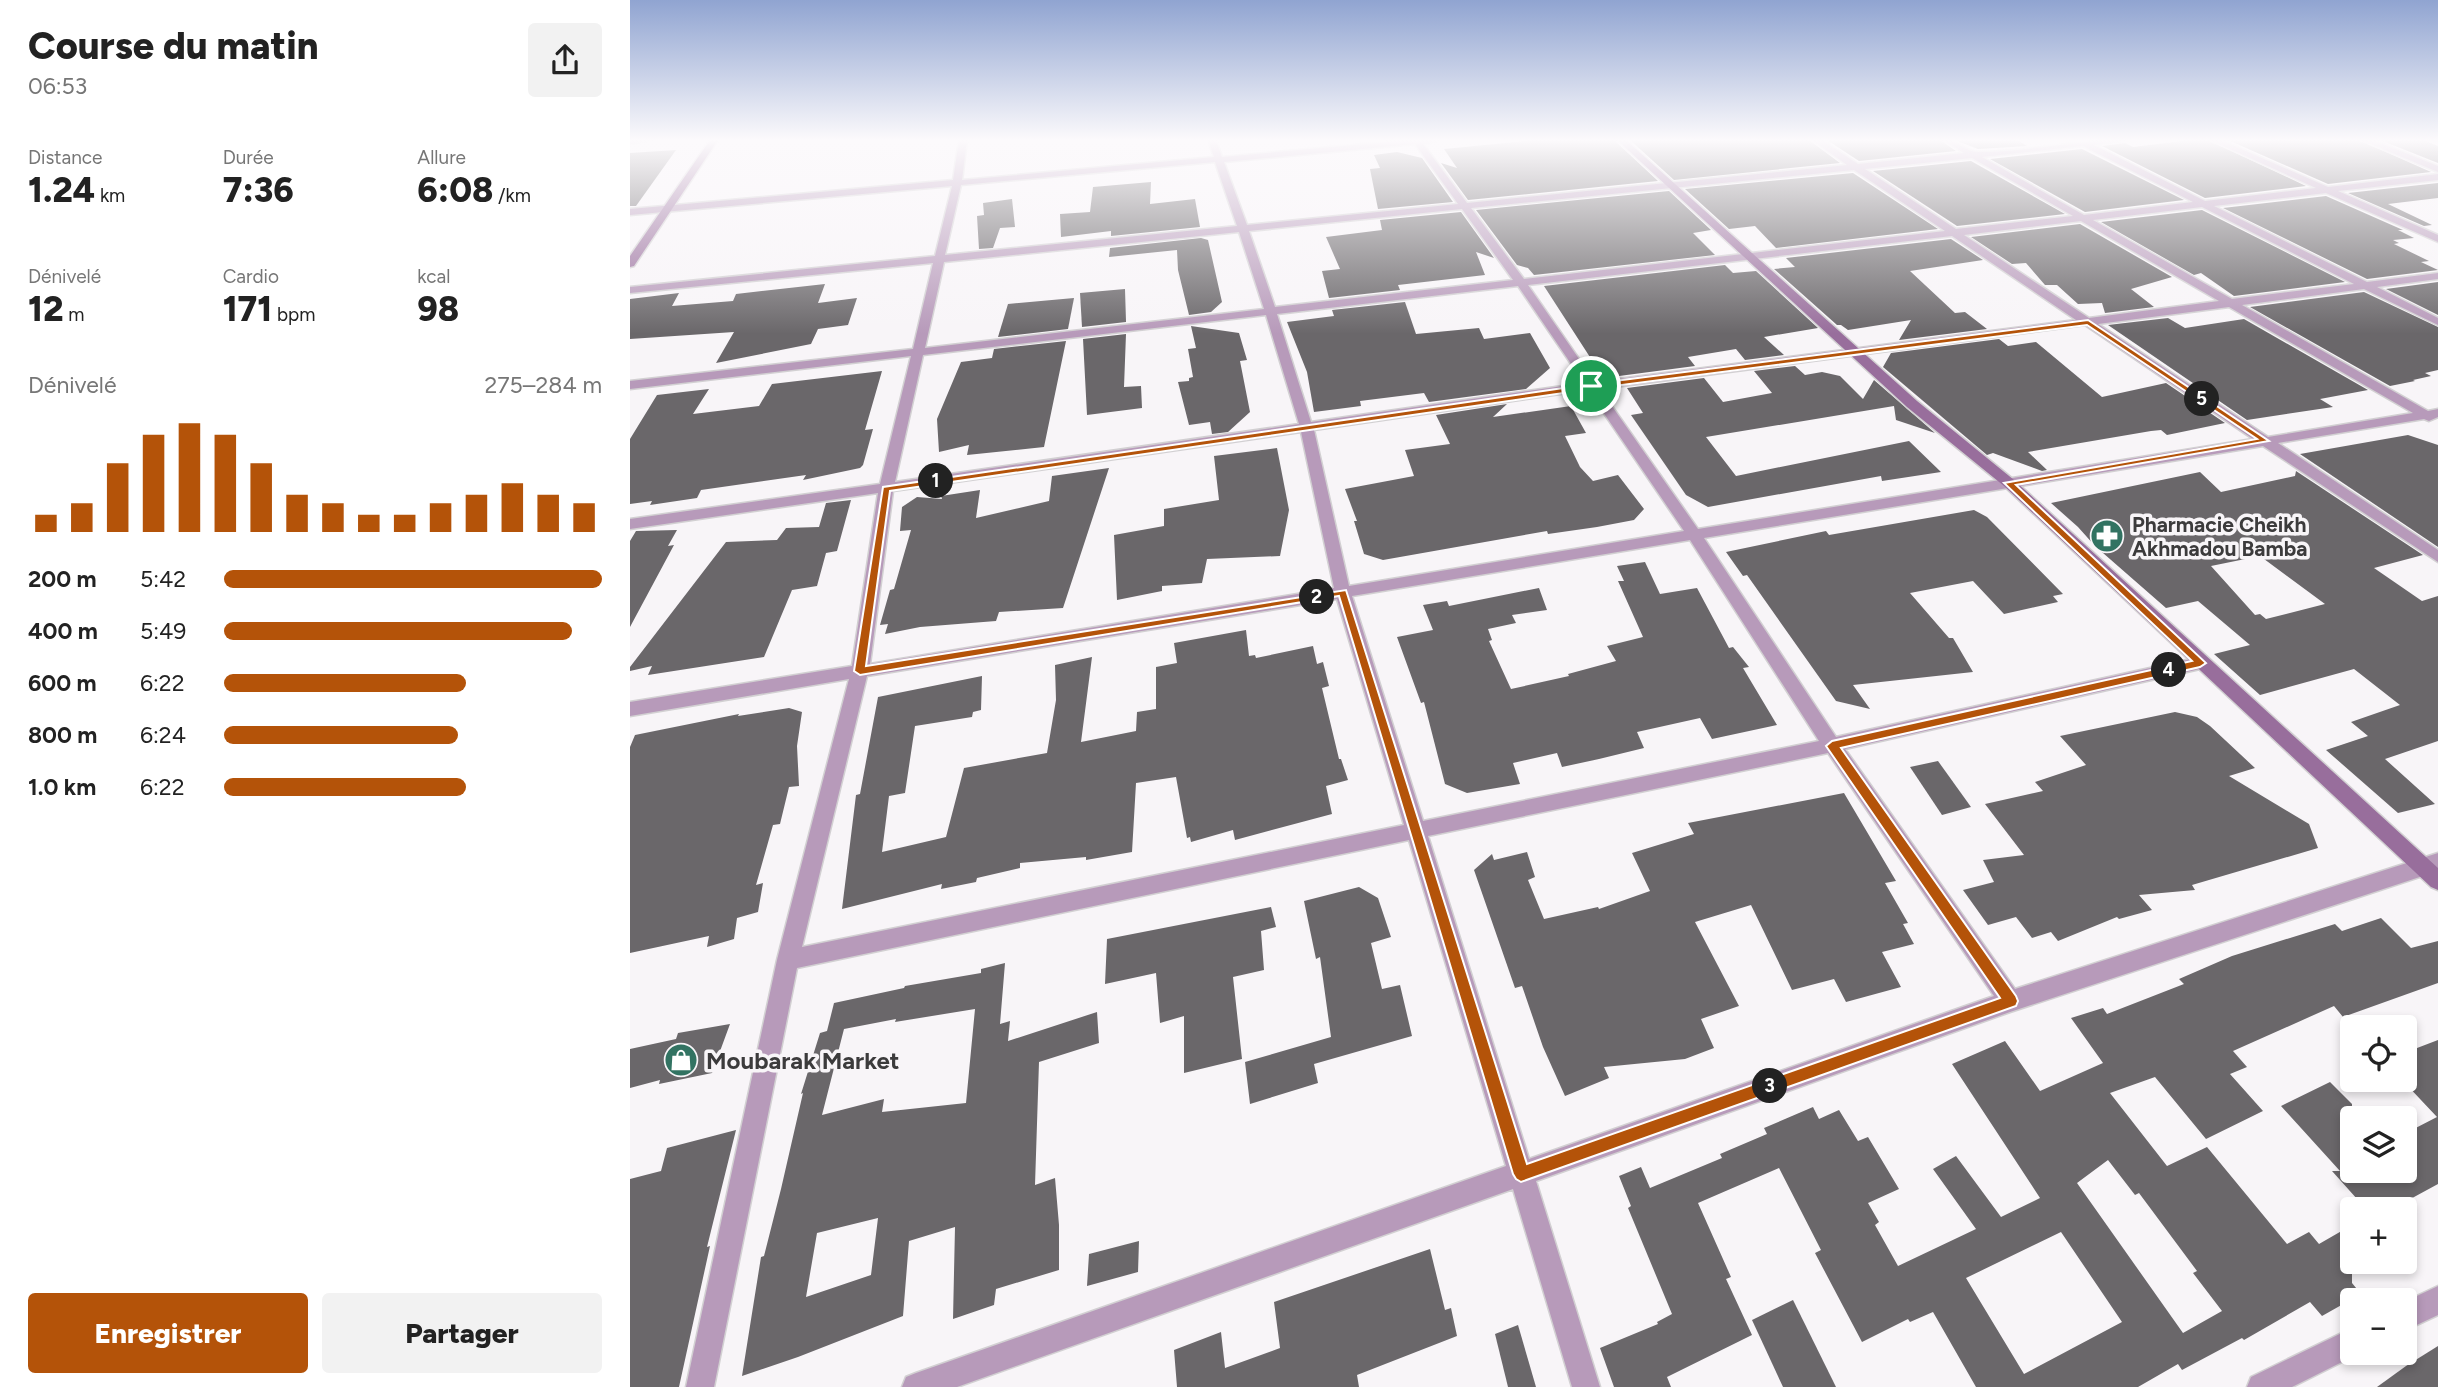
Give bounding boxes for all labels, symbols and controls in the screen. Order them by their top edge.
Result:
text: Course du matin [28,23,318,69]
button: share [528,23,602,97]
text: 06:53 [28,72,87,100]
text: Distance [28,146,102,169]
text: Durée [223,146,274,169]
text: Allure [417,146,466,169]
text: 1.24 [28,169,95,211]
text: 7:36 [223,169,294,211]
text: 6:08 [417,169,493,211]
text: km [95,184,125,207]
text: /km [493,184,531,207]
text: Dénivelé [28,265,101,288]
text: Cardio [223,265,279,288]
text: kcal [417,265,451,288]
text: 12 [28,288,64,330]
text: 171 [223,288,272,330]
text: 98 [417,288,459,330]
text: m [64,303,84,326]
text: bpm [272,303,315,326]
pin [1561,356,1621,416]
icon: arrive [1572,367,1610,405]
text: Dénivelé [28,371,116,399]
text: 275–284 m [484,371,602,399]
pin: 5 [2184,382,2220,416]
text: 5 [2196,387,2207,410]
pin: 1 [918,463,954,498]
text: 1 [931,469,940,492]
place label: Pharmacie Cheikh Akhmadou Bamba [2132,512,2307,561]
pharmacy icon: Pharmacie Cheikh Akhmadou Bamba [2088,517,2126,555]
text: 200 m [28,565,97,593]
text: 5:42 [140,565,186,593]
pin: 2 [1300,580,1334,614]
text: 2 [1311,585,1322,608]
text: 400 m [28,617,98,645]
text: 5:49 [140,617,186,645]
pin: 4 [2152,652,2186,688]
text: 4 [2162,658,2175,681]
text: 600 m [28,669,97,697]
text: 6:22 [140,669,185,697]
text: 800 m [28,721,97,749]
text: 6:24 [140,721,186,749]
text: 1.0 km [28,773,96,801]
text: 6:22 [140,773,185,801]
map controls [2340,1015,2417,1365]
button: locate [2340,1015,2417,1092]
shop icon: Moubarak Market [662,1041,700,1079]
place label: Moubarak Market [706,1046,899,1075]
pin: 3 [1752,1068,1788,1104]
text: 3 [1764,1074,1775,1097]
button: layers [2340,1106,2417,1183]
button: + [2340,1197,2417,1274]
button: − [2340,1288,2417,1365]
button: Enregistrer [28,1293,308,1373]
button: Partager [322,1293,602,1373]

